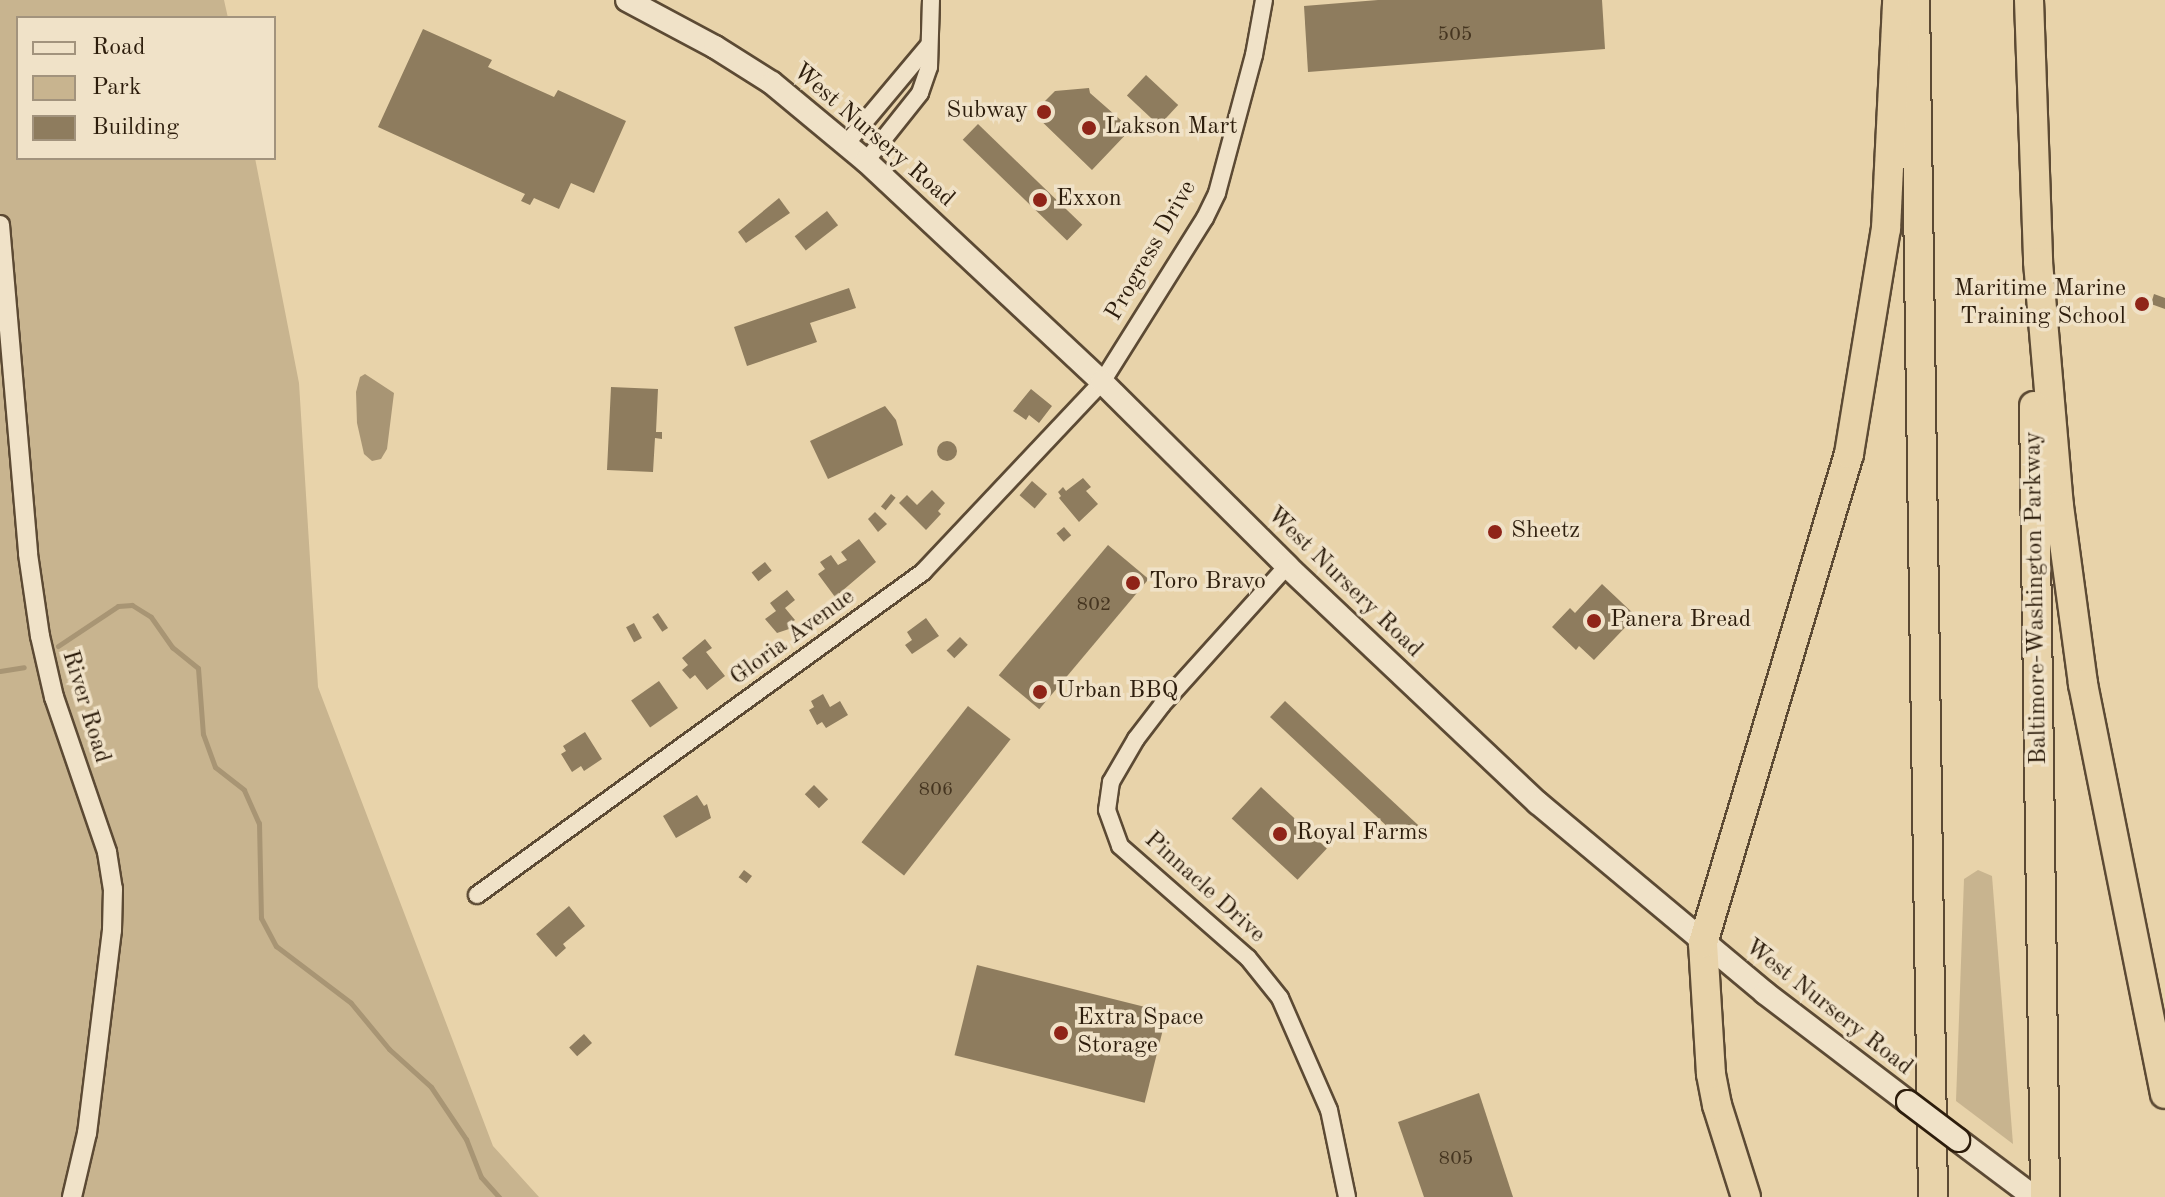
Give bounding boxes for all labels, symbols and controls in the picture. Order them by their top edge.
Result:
legend [16,16,276,160]
house number: 505 [1438,23,1472,47]
text: Road [92,36,145,60]
street label: West Nursery Road [786,58,960,214]
text: Park [92,76,141,100]
place label: Subway [946,98,1028,126]
marker: Subway [1035,103,1053,121]
place label: Lakson Mart [1105,114,1238,142]
text: Building [92,116,179,140]
marker: Lakson Mart [1080,119,1098,137]
street label: Progress Drive [1100,176,1204,326]
place label: Exxon [1056,186,1122,214]
marker: Exxon [1031,191,1049,209]
place label: Maritime Marine Training School [1954,276,2126,332]
marker: Maritime Marine Training School [2133,295,2151,313]
street label: Baltimore-Washington Parkway [2020,431,2054,765]
street label: West Nursery Road [1260,501,1428,665]
place label: Sheetz [1511,518,1580,546]
marker: Sheetz [1486,523,1504,541]
place label: Toro Bravo [1149,569,1266,597]
marker: Toro Bravo [1124,574,1142,592]
street label: Gloria Avenue [725,583,861,693]
house number: 802 [1077,593,1111,617]
place label: Panera Bread [1610,607,1751,635]
marker: Panera Bread [1585,612,1603,630]
street label: River Road [54,647,116,767]
place label: Urban BBQ [1056,678,1178,706]
marker: Urban BBQ [1031,683,1049,701]
house number: 806 [919,778,953,802]
place label: Royal Farms [1296,820,1428,848]
marker: Royal Farms [1271,825,1289,843]
street label: Pinnacle Drive [1138,826,1270,950]
street label: West Nursery Road [1738,933,1918,1083]
place label: Extra Space Storage [1077,1005,1204,1061]
marker: Extra Space Storage [1052,1024,1070,1042]
house number: 805 [1439,1147,1473,1171]

